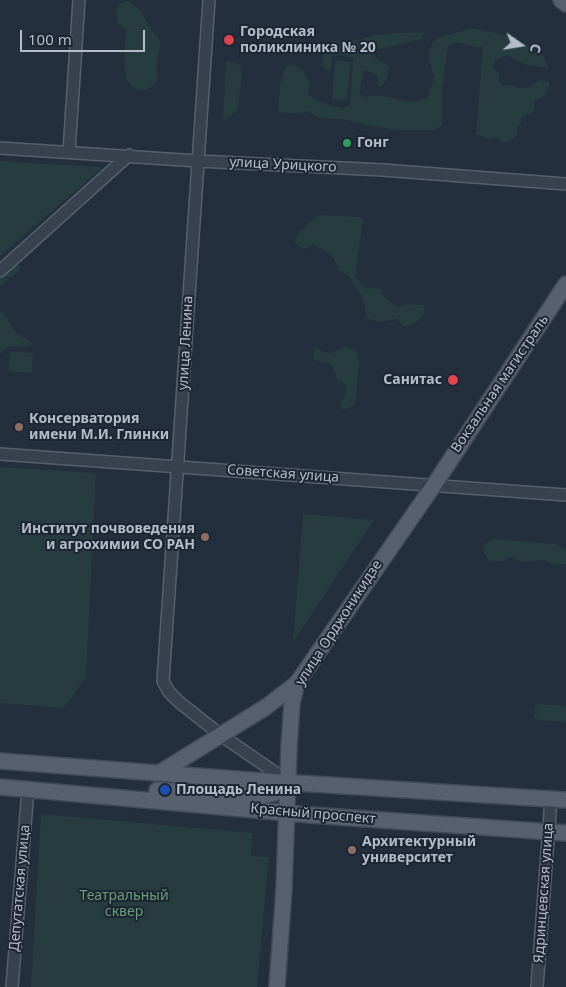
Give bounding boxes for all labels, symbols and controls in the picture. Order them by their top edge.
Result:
scale bar [22,20,148,52]
north arrow [496,20,546,70]
place label: Городская поликлиника № 20 [240,24,376,56]
text: 100 m [28,29,72,49]
marker: Городская поликлиника № 20 [222,33,236,47]
text: С [526,42,546,55]
place label: Гонг [357,135,389,151]
marker: Гонг [341,137,353,149]
street label: улица Урицкого [229,154,337,176]
street label: улица Ленина [175,295,197,391]
street label: Вокзальная магистраль [448,312,552,456]
place label: Санитас [383,372,442,388]
marker: Санитас [446,373,460,387]
place label: Консерватория имени М.И. Глинки [29,411,169,444]
marker: Консерватория имени М.И. Глинки [13,421,25,433]
street label: Советская улица [226,462,340,486]
place label: Институт почвоведения и агрохимии СО РАН [21,521,195,554]
marker: Институт почвоведения и агрохимии СО РАН [199,531,211,543]
street label: улица Орджоникидзе [292,557,386,689]
place label: Площадь Ленина [176,782,301,798]
marker: Площадь Ленина [158,783,172,797]
street label: Красный проспект [250,800,376,828]
street label: Ядринцевская улица [531,822,557,964]
street label: Депутатская улица [6,824,34,952]
place label: Архитектурный университет [362,834,476,866]
marker: Архитектурный университет [346,844,358,856]
park label: Театральный сквер [79,888,169,920]

